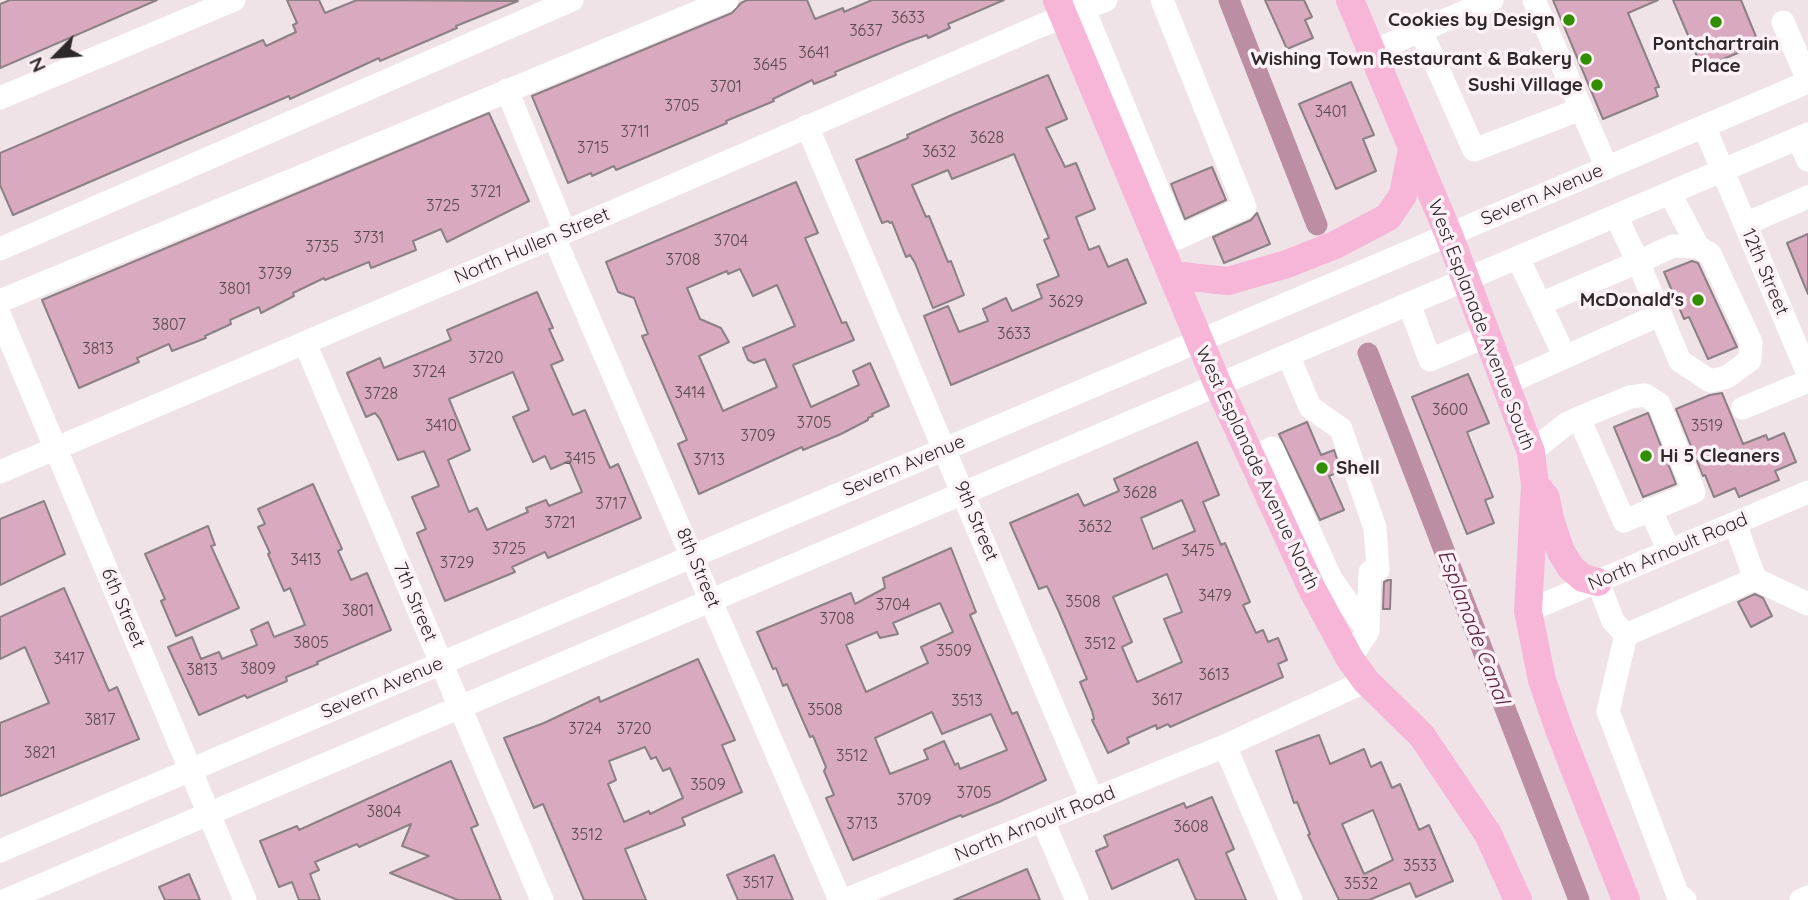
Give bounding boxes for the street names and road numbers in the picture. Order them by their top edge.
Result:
street label: Severn Avenue [1477,159,1607,231]
street label: West Esplanade Avenue South [1423,196,1539,454]
street label: North Hullen Street [451,203,613,289]
street label: 12th Street [1737,225,1793,319]
street label: West Esplanade Avenue North [1190,342,1324,594]
street label: Severn Avenue [839,430,969,502]
street label: 9th Street [949,477,1003,565]
street label: North Arnoult Road [1585,508,1751,596]
street label: 8th Street [671,525,725,611]
street label: 7th Street [388,559,442,645]
street label: 6th Street [96,565,150,651]
street label: Severn Avenue [317,652,447,724]
street label: North Arnoult Road [951,781,1119,867]

